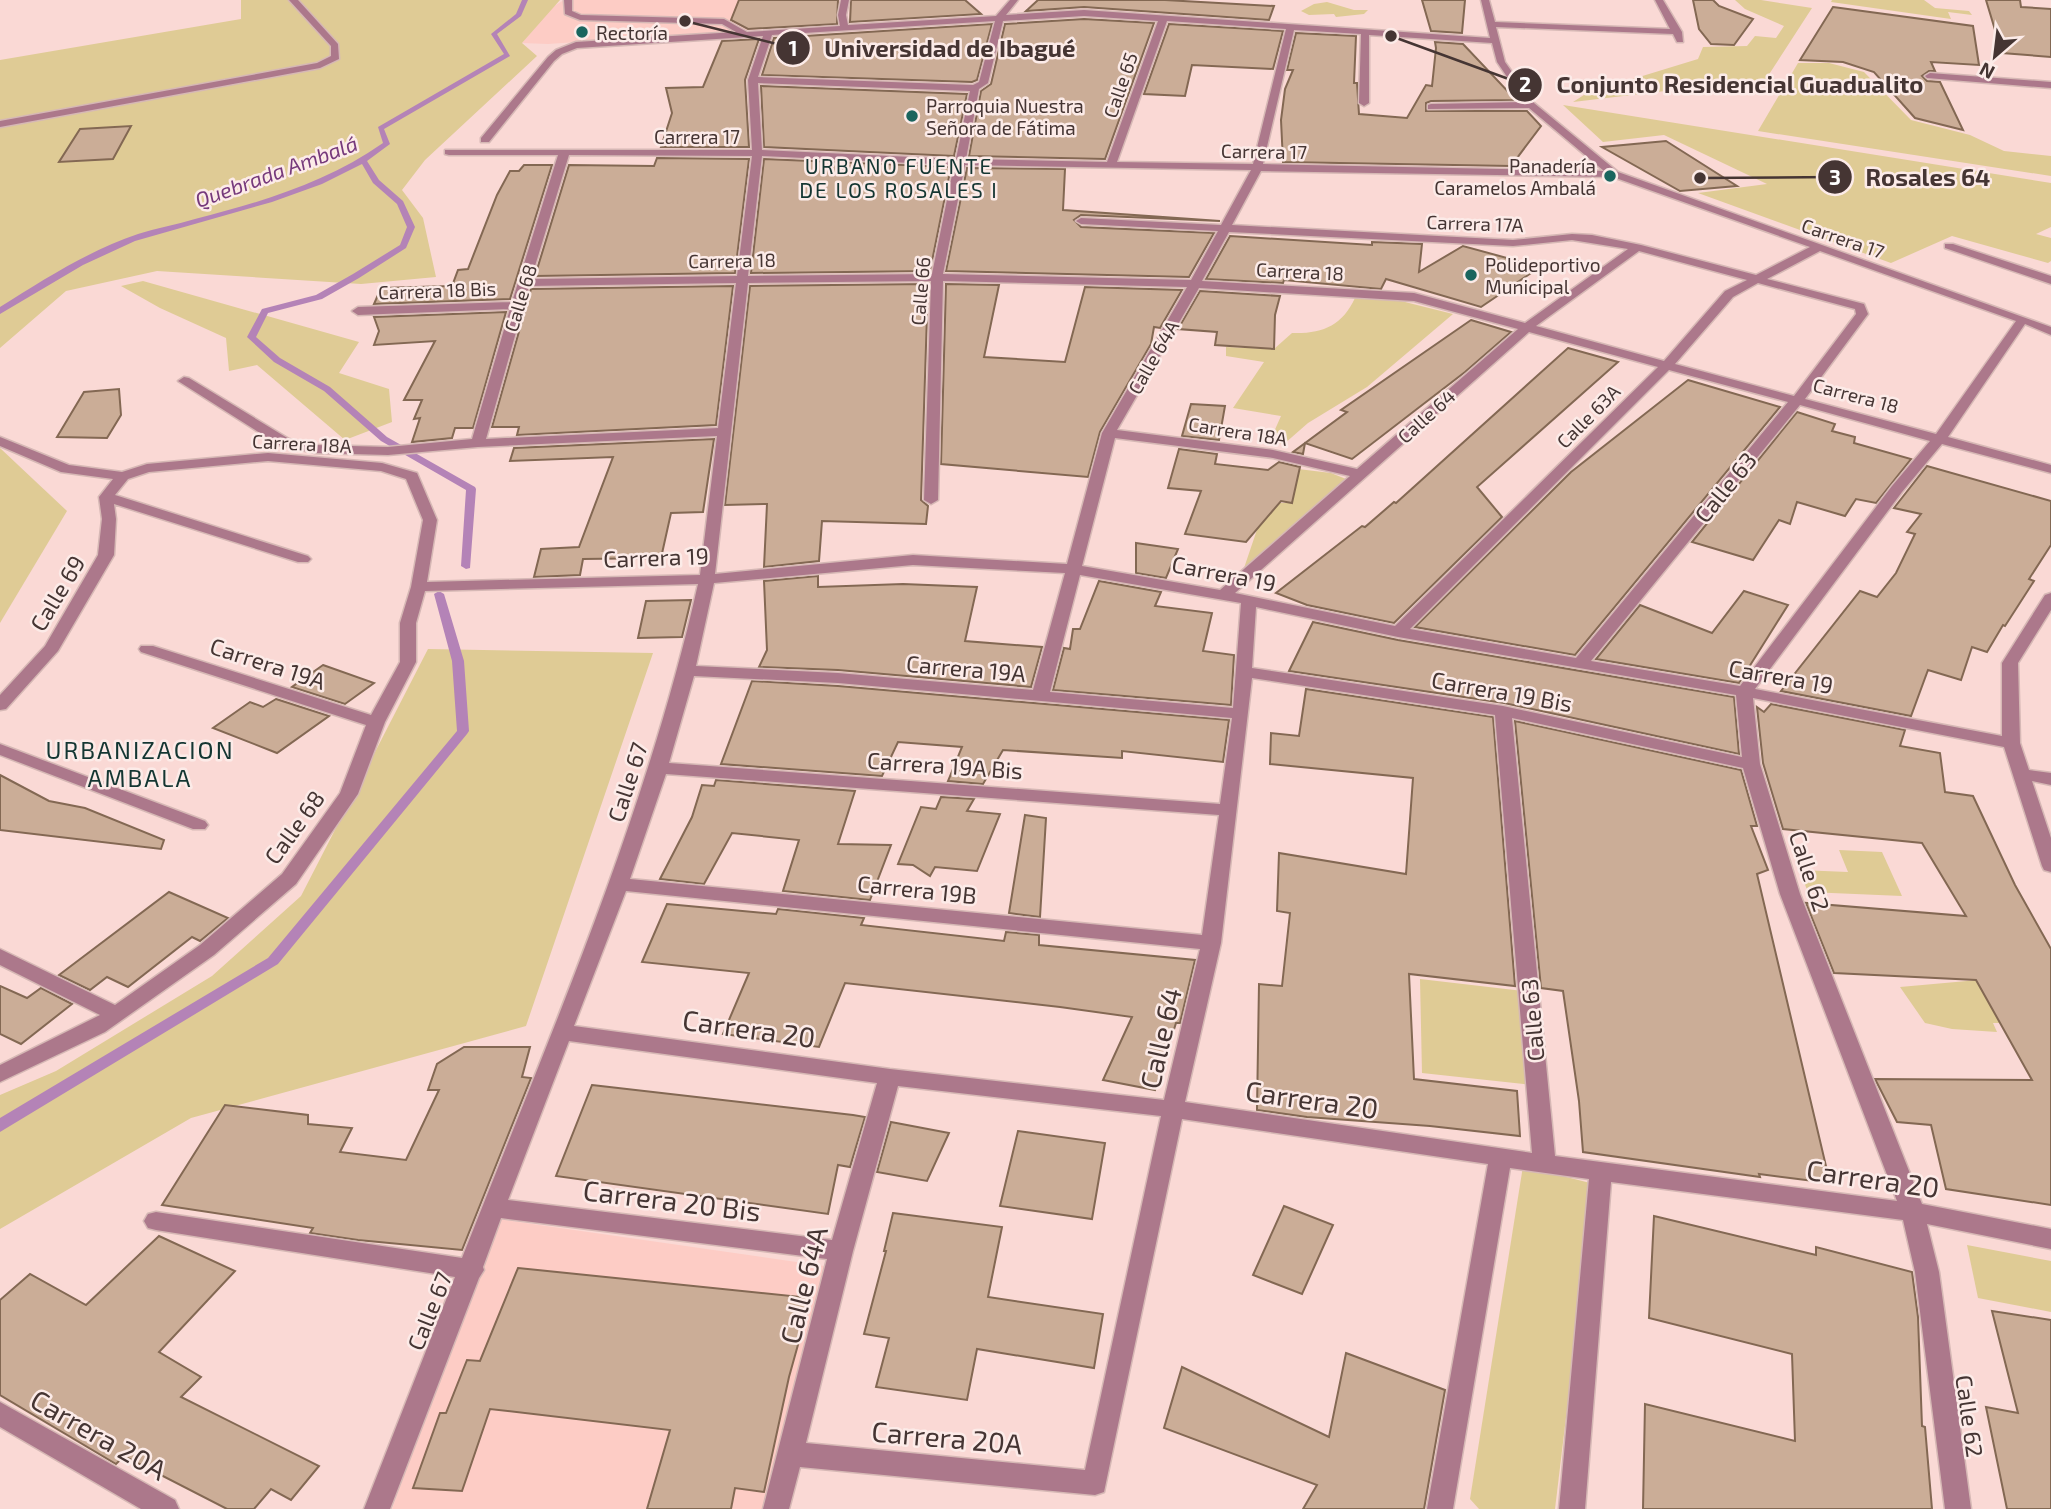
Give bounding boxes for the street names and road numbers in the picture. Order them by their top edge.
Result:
street label: Calle 65 [1098,49,1142,121]
street label: Carrera 17 [654,125,740,148]
street label: Carrera 17 [1221,139,1307,163]
street label: Carrera 17A [1426,210,1524,236]
street label: Carrera 17 [1799,213,1888,263]
street label: Carrera 18 [688,248,776,272]
street label: Calle 66 [906,256,934,326]
street label: Carrera 18 [1256,257,1344,285]
street label: Calle 68 [499,261,541,335]
street label: Carrera 18 Bis [378,276,496,304]
street label: Calle 64A [1123,316,1183,398]
street label: Carrera 18 [1811,373,1901,417]
street label: Calle 63A [1551,379,1625,453]
street label: Calle 64 [1392,384,1460,448]
street label: Carrera 18A [1187,412,1289,450]
street label: Carrera 18A [252,429,353,457]
street label: Calle 63 [1688,446,1762,528]
street label: Carrera 19 [603,541,709,573]
street label: Carrera 19 [1170,549,1278,597]
street label: Calle 69 [24,550,90,636]
street label: Carrera 19A [207,631,330,695]
street label: Carrera 19A [905,649,1028,687]
street label: Carrera 19 [1727,653,1835,699]
street label: Carrera 19 Bis [1429,665,1575,717]
street label: Calle 67 [601,739,653,825]
street label: Carrera 19A Bis [866,746,1024,784]
street label: Calle 68 [258,785,330,869]
street label: Calle 62 [1784,827,1836,915]
street label: Carrera 19B [856,869,978,909]
street label: Calle 63 [1514,978,1550,1062]
street label: Calle 64 [1132,984,1188,1092]
street label: Carrera 20 [680,1002,818,1054]
street label: Carrera 20 [1243,1073,1381,1125]
street label: Carrera 20 [1804,1152,1942,1204]
street label: Carrera 20 Bis [581,1172,763,1228]
street label: Calle 64A [772,1222,834,1347]
street label: Calle 67 [401,1268,457,1354]
street label: Calle 62 [1950,1373,1990,1459]
street label: Carrera 20A [25,1381,174,1487]
street label: Carrera 20A [870,1413,1024,1461]

